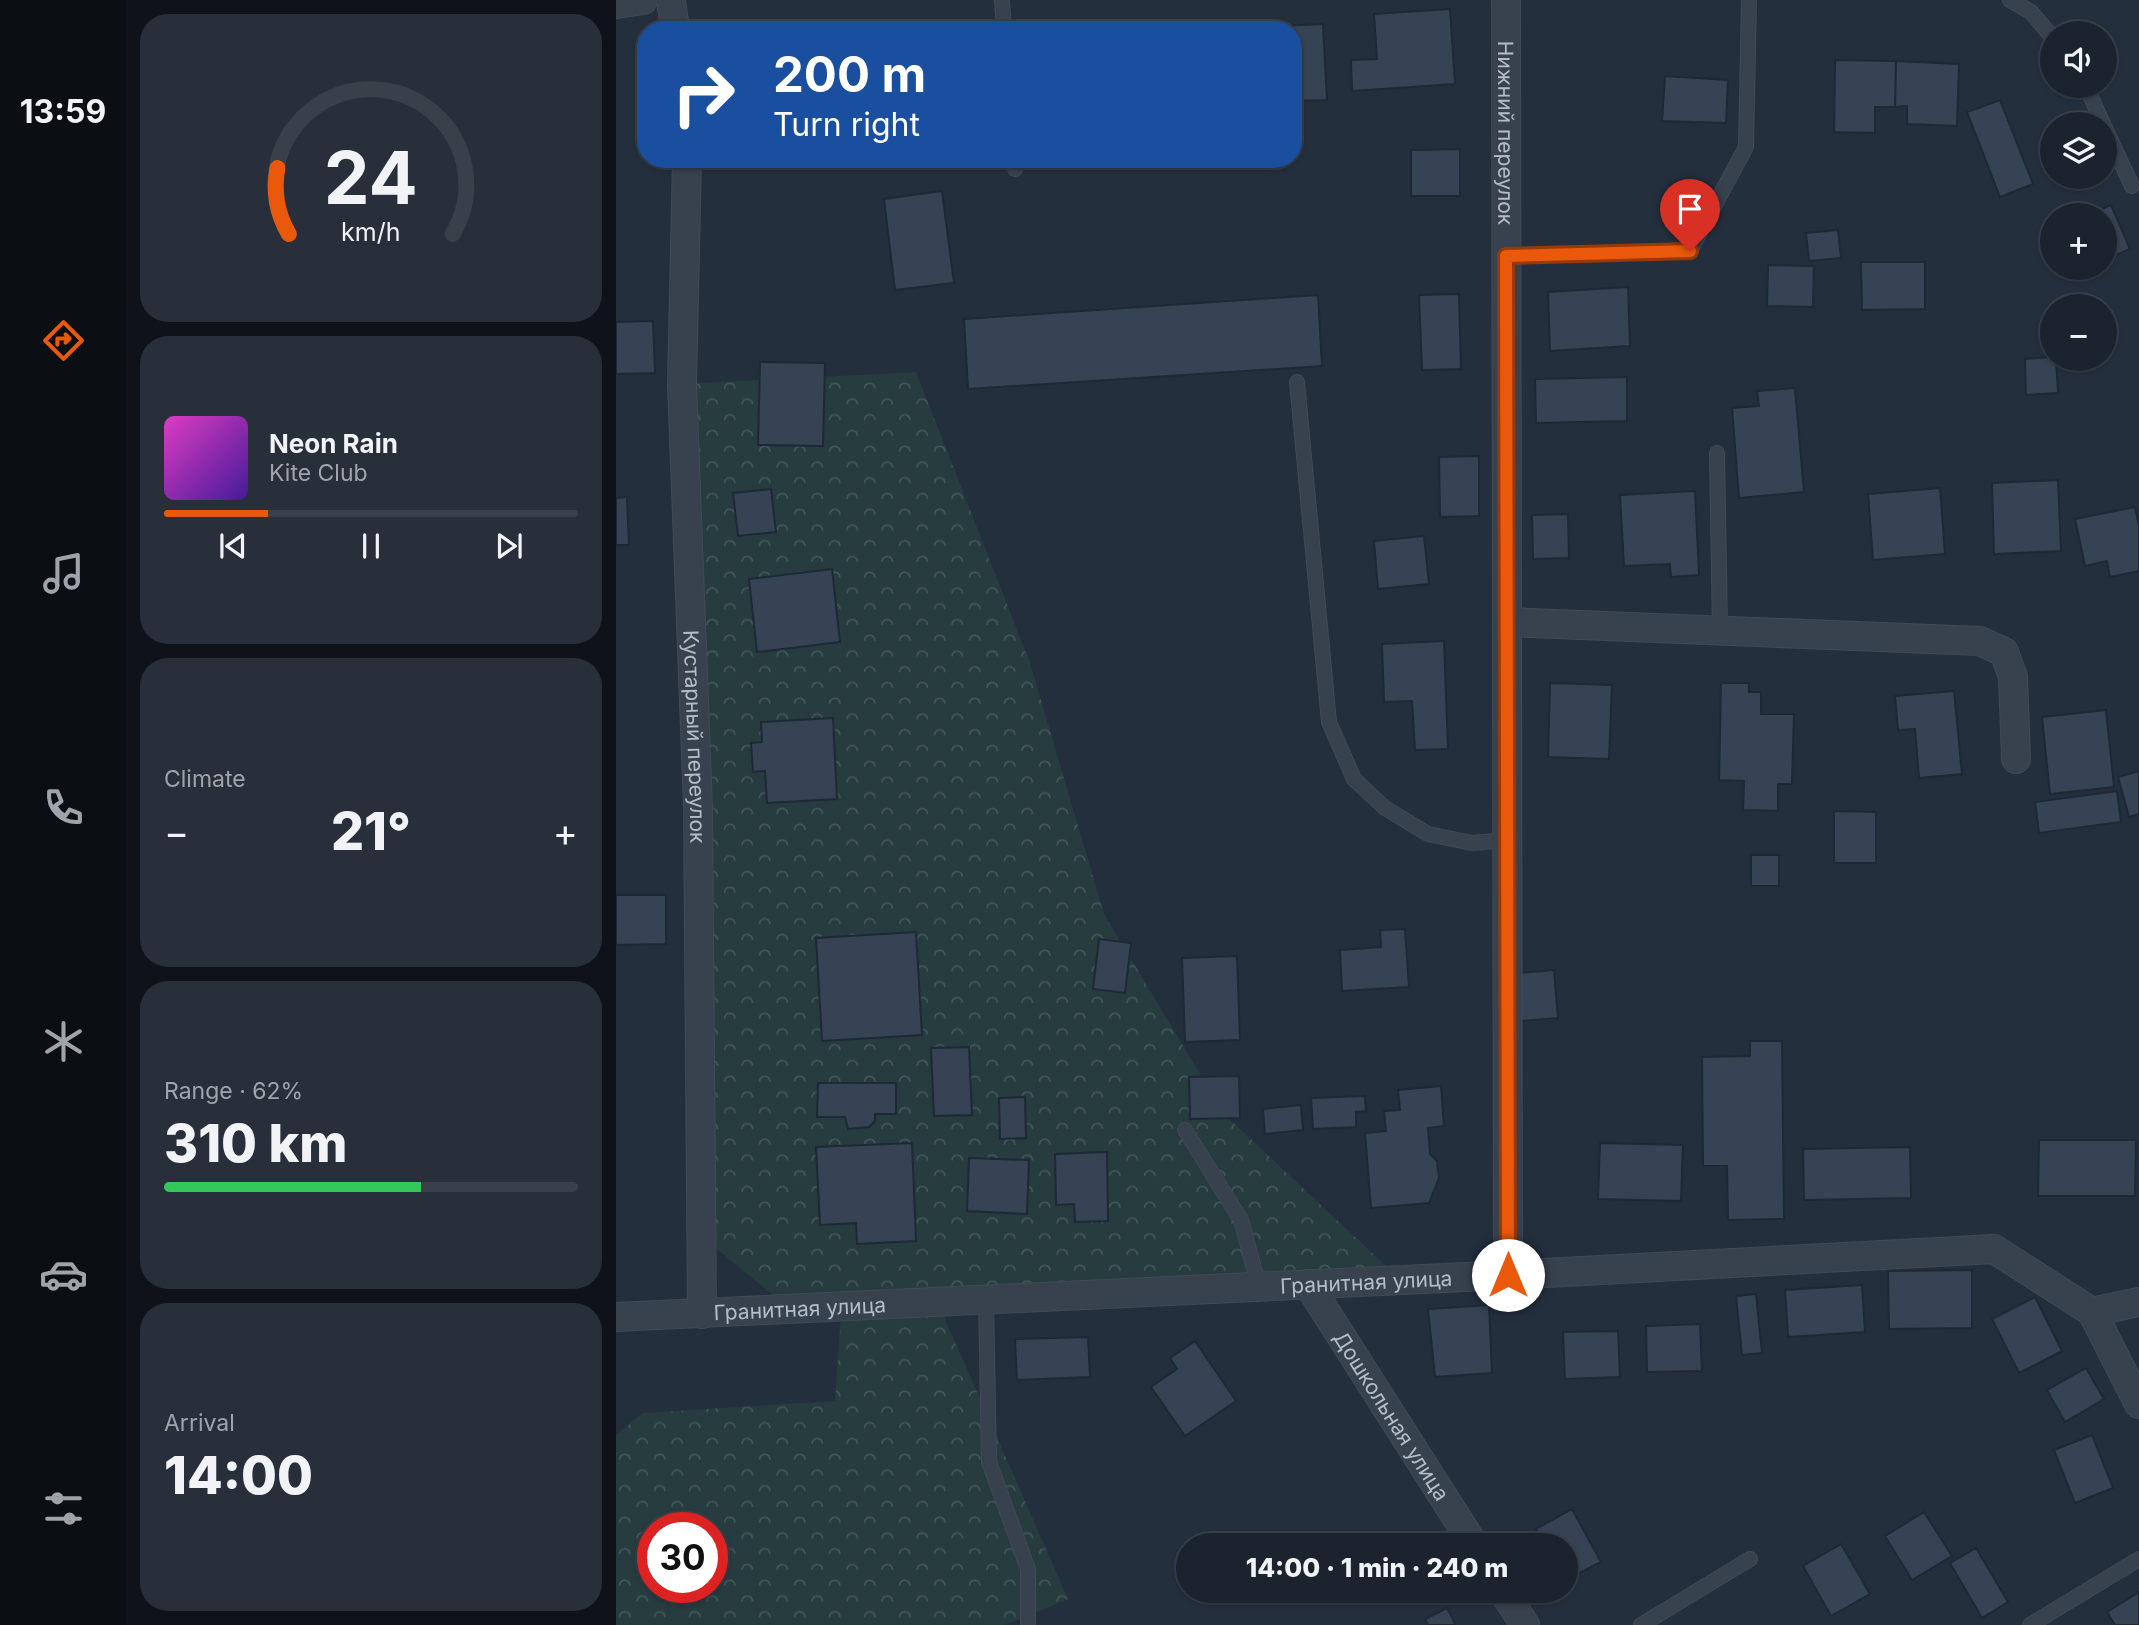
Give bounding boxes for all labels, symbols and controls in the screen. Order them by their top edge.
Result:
map controls [2040,21,2117,371]
button: sound [2040,21,2117,98]
street label: Нижний переулок [1494,41,1519,226]
text: 200 m [773,45,926,104]
icon: right [658,49,749,140]
text: 13:59 [20,92,106,131]
text: Turn right [773,105,920,144]
button: layers [2040,112,2117,189]
text: 24 [324,133,418,222]
pin [1660,179,1720,251]
icon: arrive [1671,190,1709,228]
button: + [2040,203,2117,280]
text: km/h [341,217,401,247]
button: − [2040,294,2117,371]
icon: directions [39,316,88,365]
text: Neon Rain [269,428,398,459]
text: Kite Club [269,459,368,487]
icon: previous [214,527,252,565]
icon: pause [352,527,390,565]
icon: next [490,527,528,565]
icon: music [39,549,88,598]
street label: Кустарный переулок [679,629,711,844]
text: Climate [164,765,246,793]
icon: phone [39,783,88,832]
text: 21° [331,800,411,863]
text: − [164,809,189,855]
text: + [553,809,578,855]
icon: climate [39,1017,88,1066]
text: Range · 62% [164,1077,303,1105]
text: 310 km [164,1112,348,1175]
position arrow [1471,1238,1545,1312]
icon: car [39,1250,88,1299]
street label: Гранитная улица [1280,1265,1453,1298]
street label: Гранитная улица [713,1292,886,1325]
street label: Дошкольная улица [1329,1326,1455,1505]
text: Arrival [164,1409,235,1437]
text: 14:00 [164,1444,313,1507]
icon: filters [39,1484,88,1533]
speed limit sign: 30 [637,1512,728,1603]
text: 14:00 · 1 min · 240 m [1246,1552,1508,1583]

